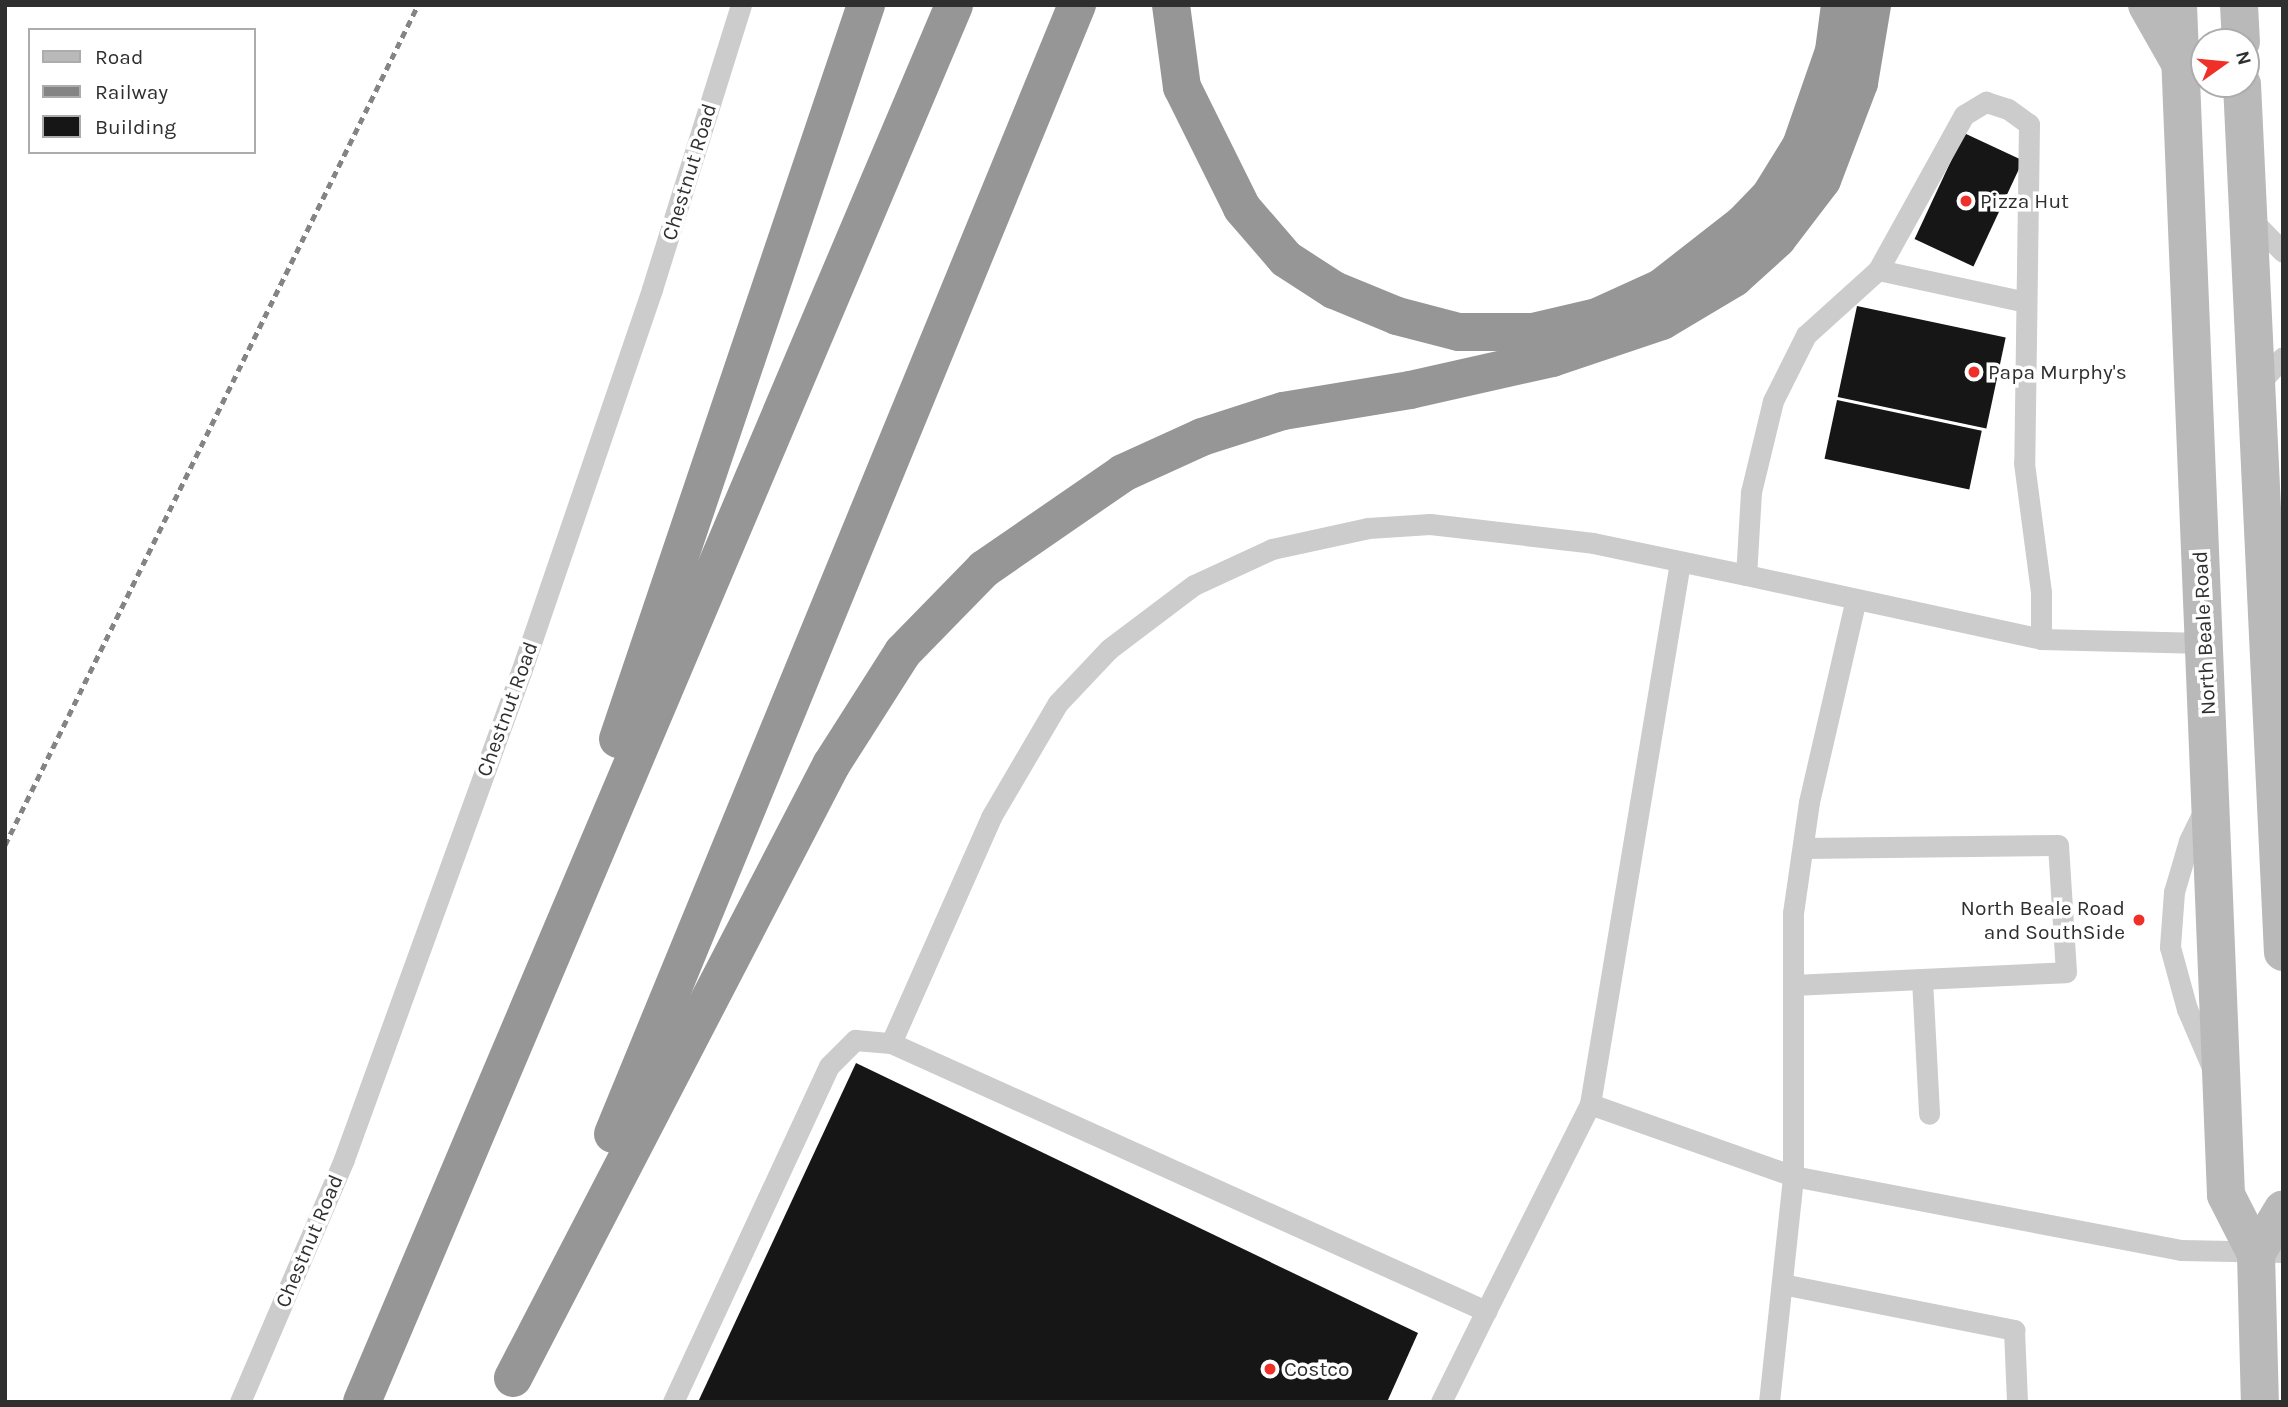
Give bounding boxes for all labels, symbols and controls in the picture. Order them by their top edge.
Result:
legend [28,28,256,154]
north arrow [2190,28,2260,98]
text: Road [95,45,143,69]
text: N [2231,49,2256,68]
text: Railway [95,80,168,104]
street label: Chestnut Road [656,100,722,244]
text: Building [95,115,176,139]
place label: Pizza Hut [1980,188,2069,214]
marker: Pizza Hut [1958,193,1974,209]
place label: Papa Murphy's [1988,359,2127,385]
marker: Papa Murphy's [1966,364,1982,380]
street label: North Beale Road [2187,550,2221,716]
street label: Chestnut Road [471,638,543,780]
place label: North Beale Road and SouthSide [1961,895,2125,945]
marker: North Beale Road and SouthSide [2131,912,2147,928]
street label: Chestnut Road [270,1171,348,1311]
place label: Costco [1284,1356,1350,1382]
marker: Costco [1262,1361,1278,1377]

